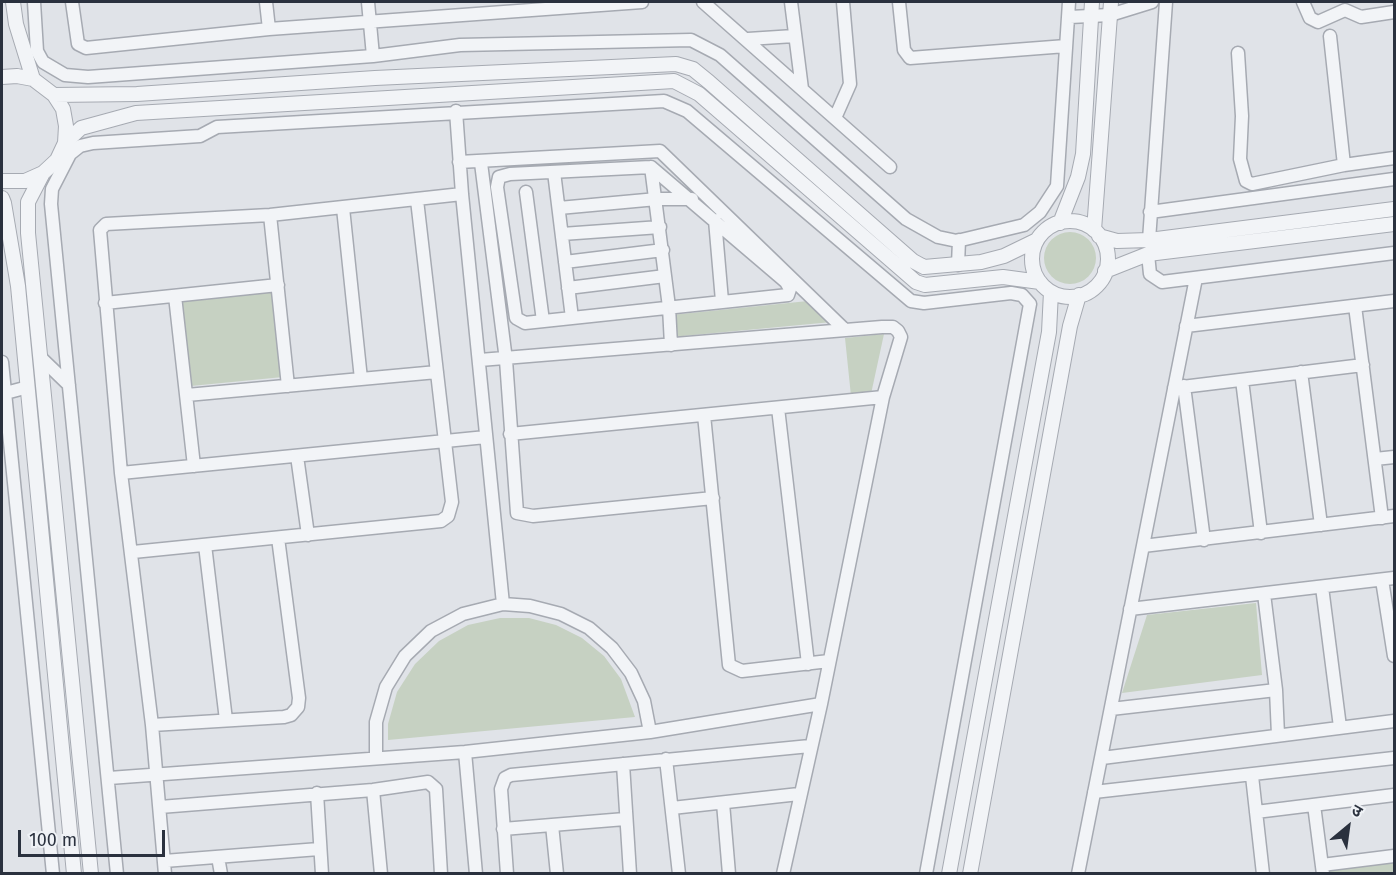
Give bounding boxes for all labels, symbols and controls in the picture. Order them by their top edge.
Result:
north arrow [1318,797,1378,857]
text: उ [1348,800,1366,821]
scale bar [21,818,168,856]
text: 100 m [29,829,77,851]

